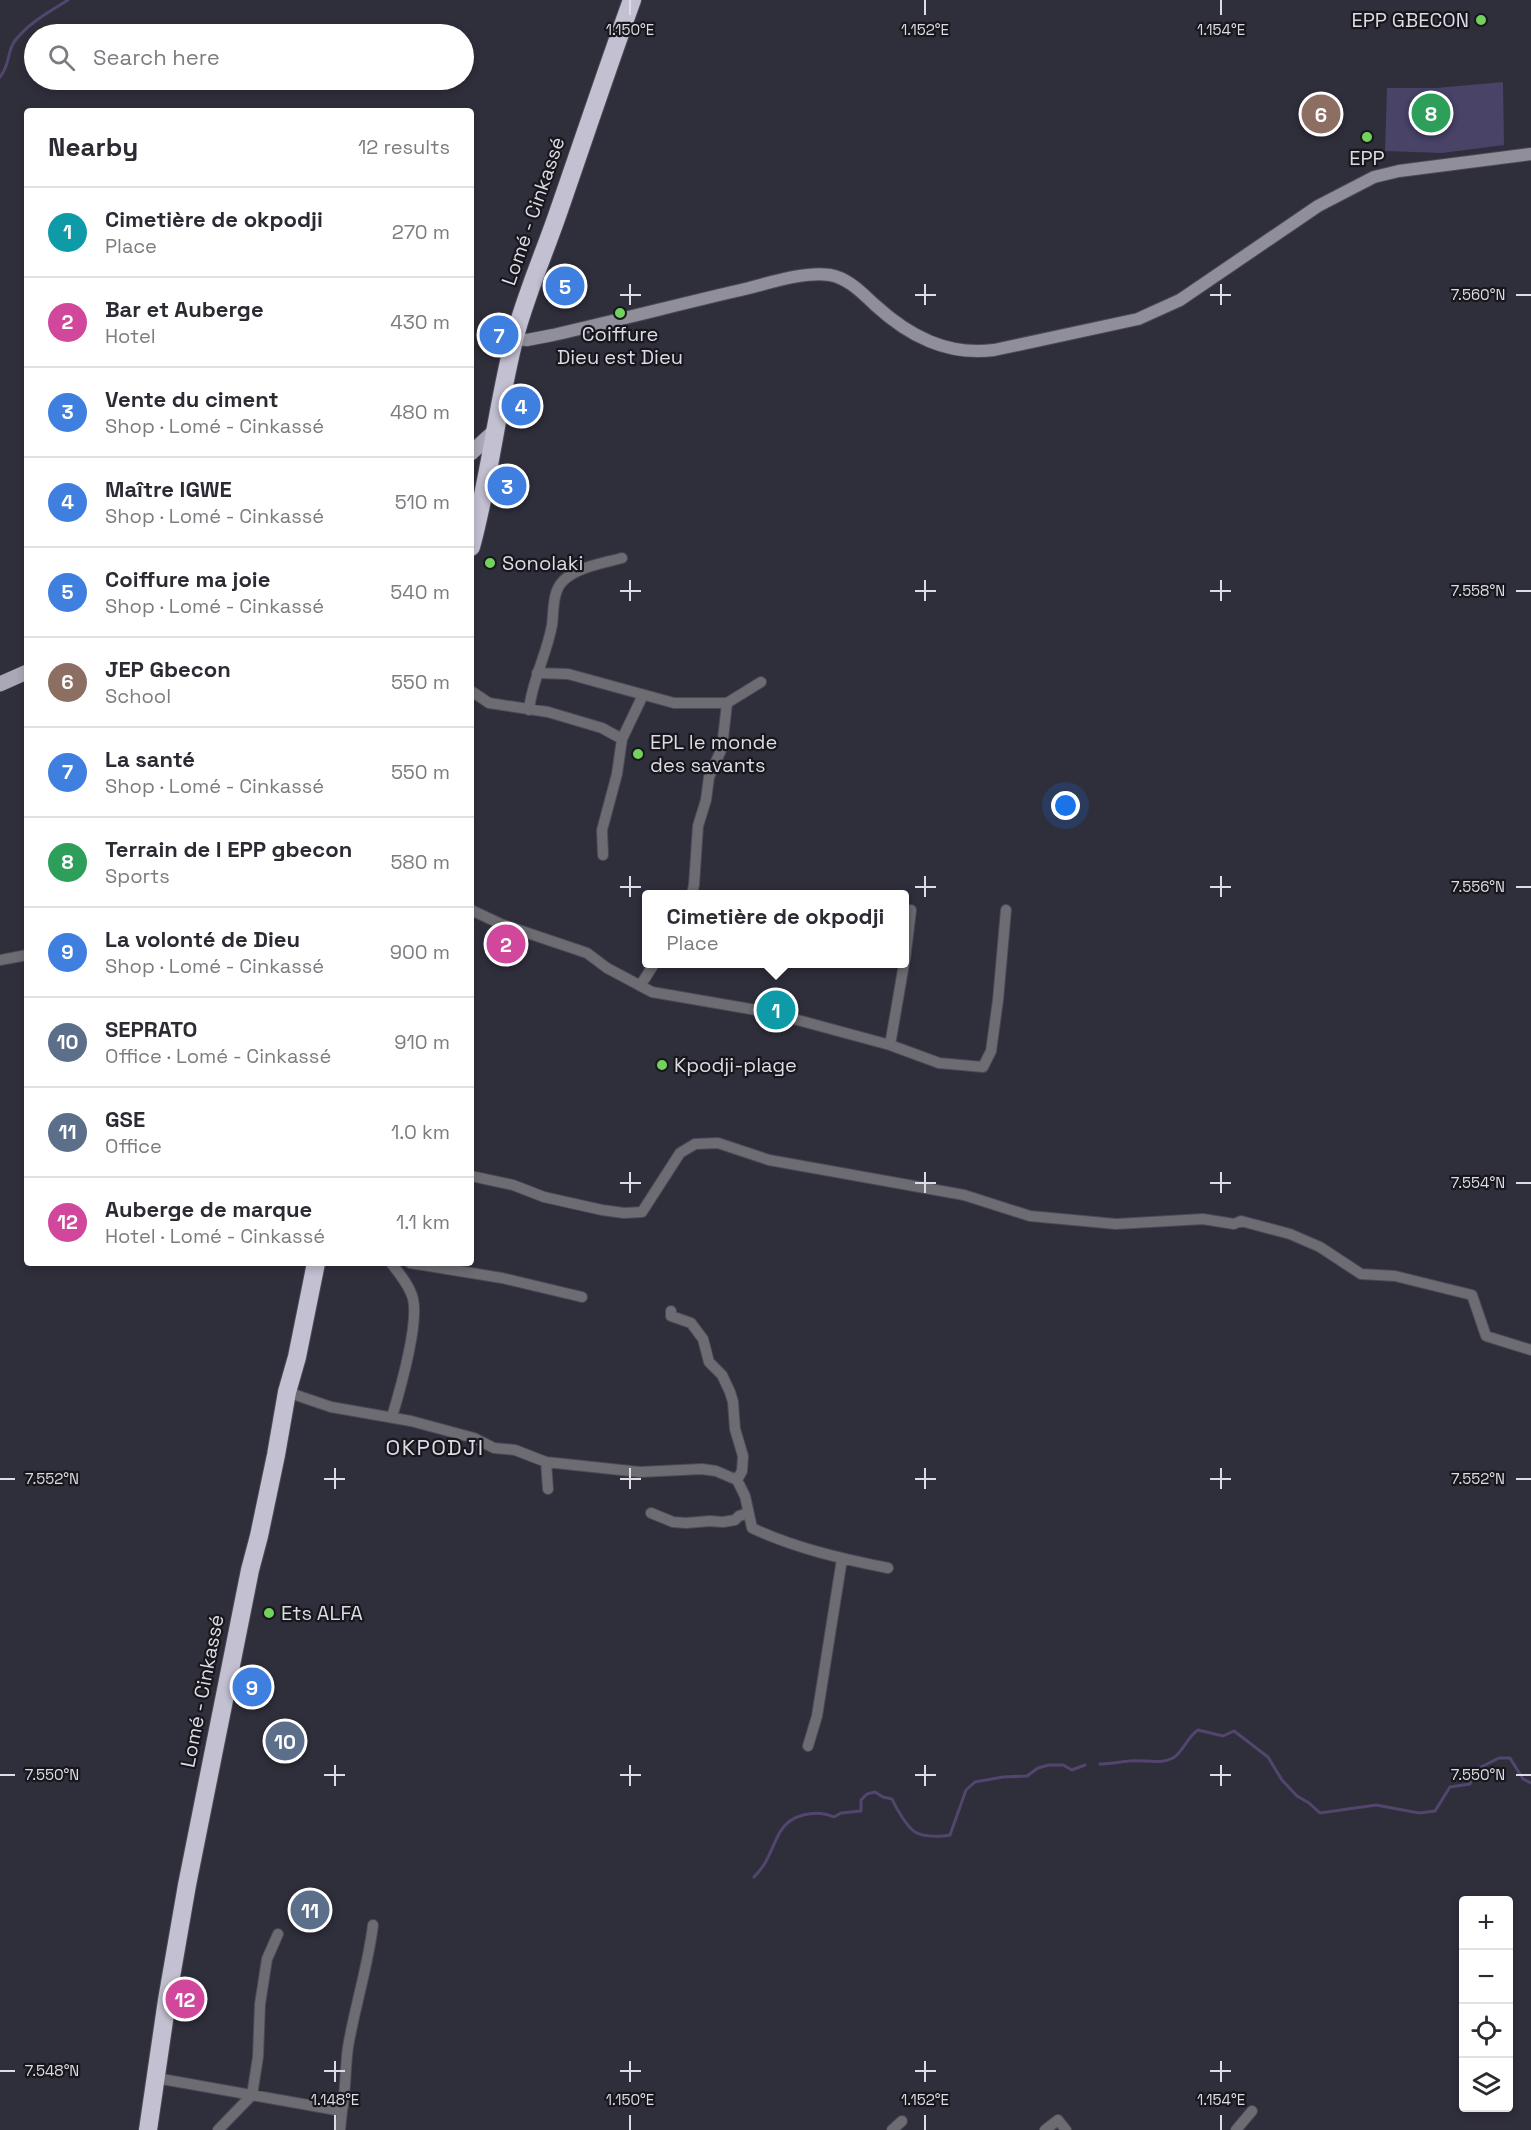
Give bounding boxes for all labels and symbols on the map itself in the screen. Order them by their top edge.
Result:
place label: EPP GBECON [1351,7,1469,33]
marker: EPP GBECON [1474,13,1488,27]
text: 1.150°E [606,20,654,39]
text: 1.152°E [901,20,949,39]
text: 1.154°E [1197,20,1245,39]
pin: 8 [1412,90,1450,136]
pin: 6 [1302,92,1340,136]
marker: EPP [1360,130,1374,144]
street label: Lomé - Cinkassé [495,133,571,289]
place label: EPP [1349,145,1385,171]
pin: 5 [546,264,584,308]
text: 7.560°N [1451,285,1505,304]
marker: Coiffure Dieu est Dieu [613,306,627,320]
pin: 7 [480,312,518,358]
place label: Coiffure Dieu est Dieu [557,321,683,370]
pin: 4 [502,384,540,428]
pin: 3 [488,464,526,508]
place label: Sonolaki [502,550,583,576]
marker: Sonolaki [483,556,497,570]
text: 7.558°N [1451,581,1505,600]
place label: EPL le monde des savants [650,729,777,778]
marker: EPL le monde des savants [631,747,645,761]
your location [1051,791,1080,820]
text: 7.556°N [1451,877,1505,896]
pin: 2 [486,922,526,966]
pin: 1 [756,988,796,1032]
place label: Kpodji-plage [674,1052,797,1078]
marker: Kpodji-plage [655,1058,669,1072]
text: 7.554°N [1451,1173,1505,1192]
district label: OKPODJI [385,1433,485,1461]
text: 7.552°N [25,1469,79,1488]
text: 7.552°N [1451,1469,1505,1488]
place label: Ets ALFA [281,1600,363,1626]
marker: Ets ALFA [262,1606,276,1620]
street label: Lomé - Cinkassé [174,1612,230,1770]
pin: 9 [232,1664,272,1710]
pin: 10 [266,1718,304,1764]
text: 7.550°N [25,1765,79,1784]
text: 7.550°N [1451,1765,1505,1784]
pin: 11 [290,1888,330,1932]
pin: 12 [166,1976,204,2022]
text: 7.548°N [25,2061,79,2080]
text: 1.148°E [311,2090,359,2109]
text: 1.150°E [606,2090,654,2109]
text: 1.152°E [901,2090,949,2109]
text: 1.154°E [1197,2090,1245,2109]

